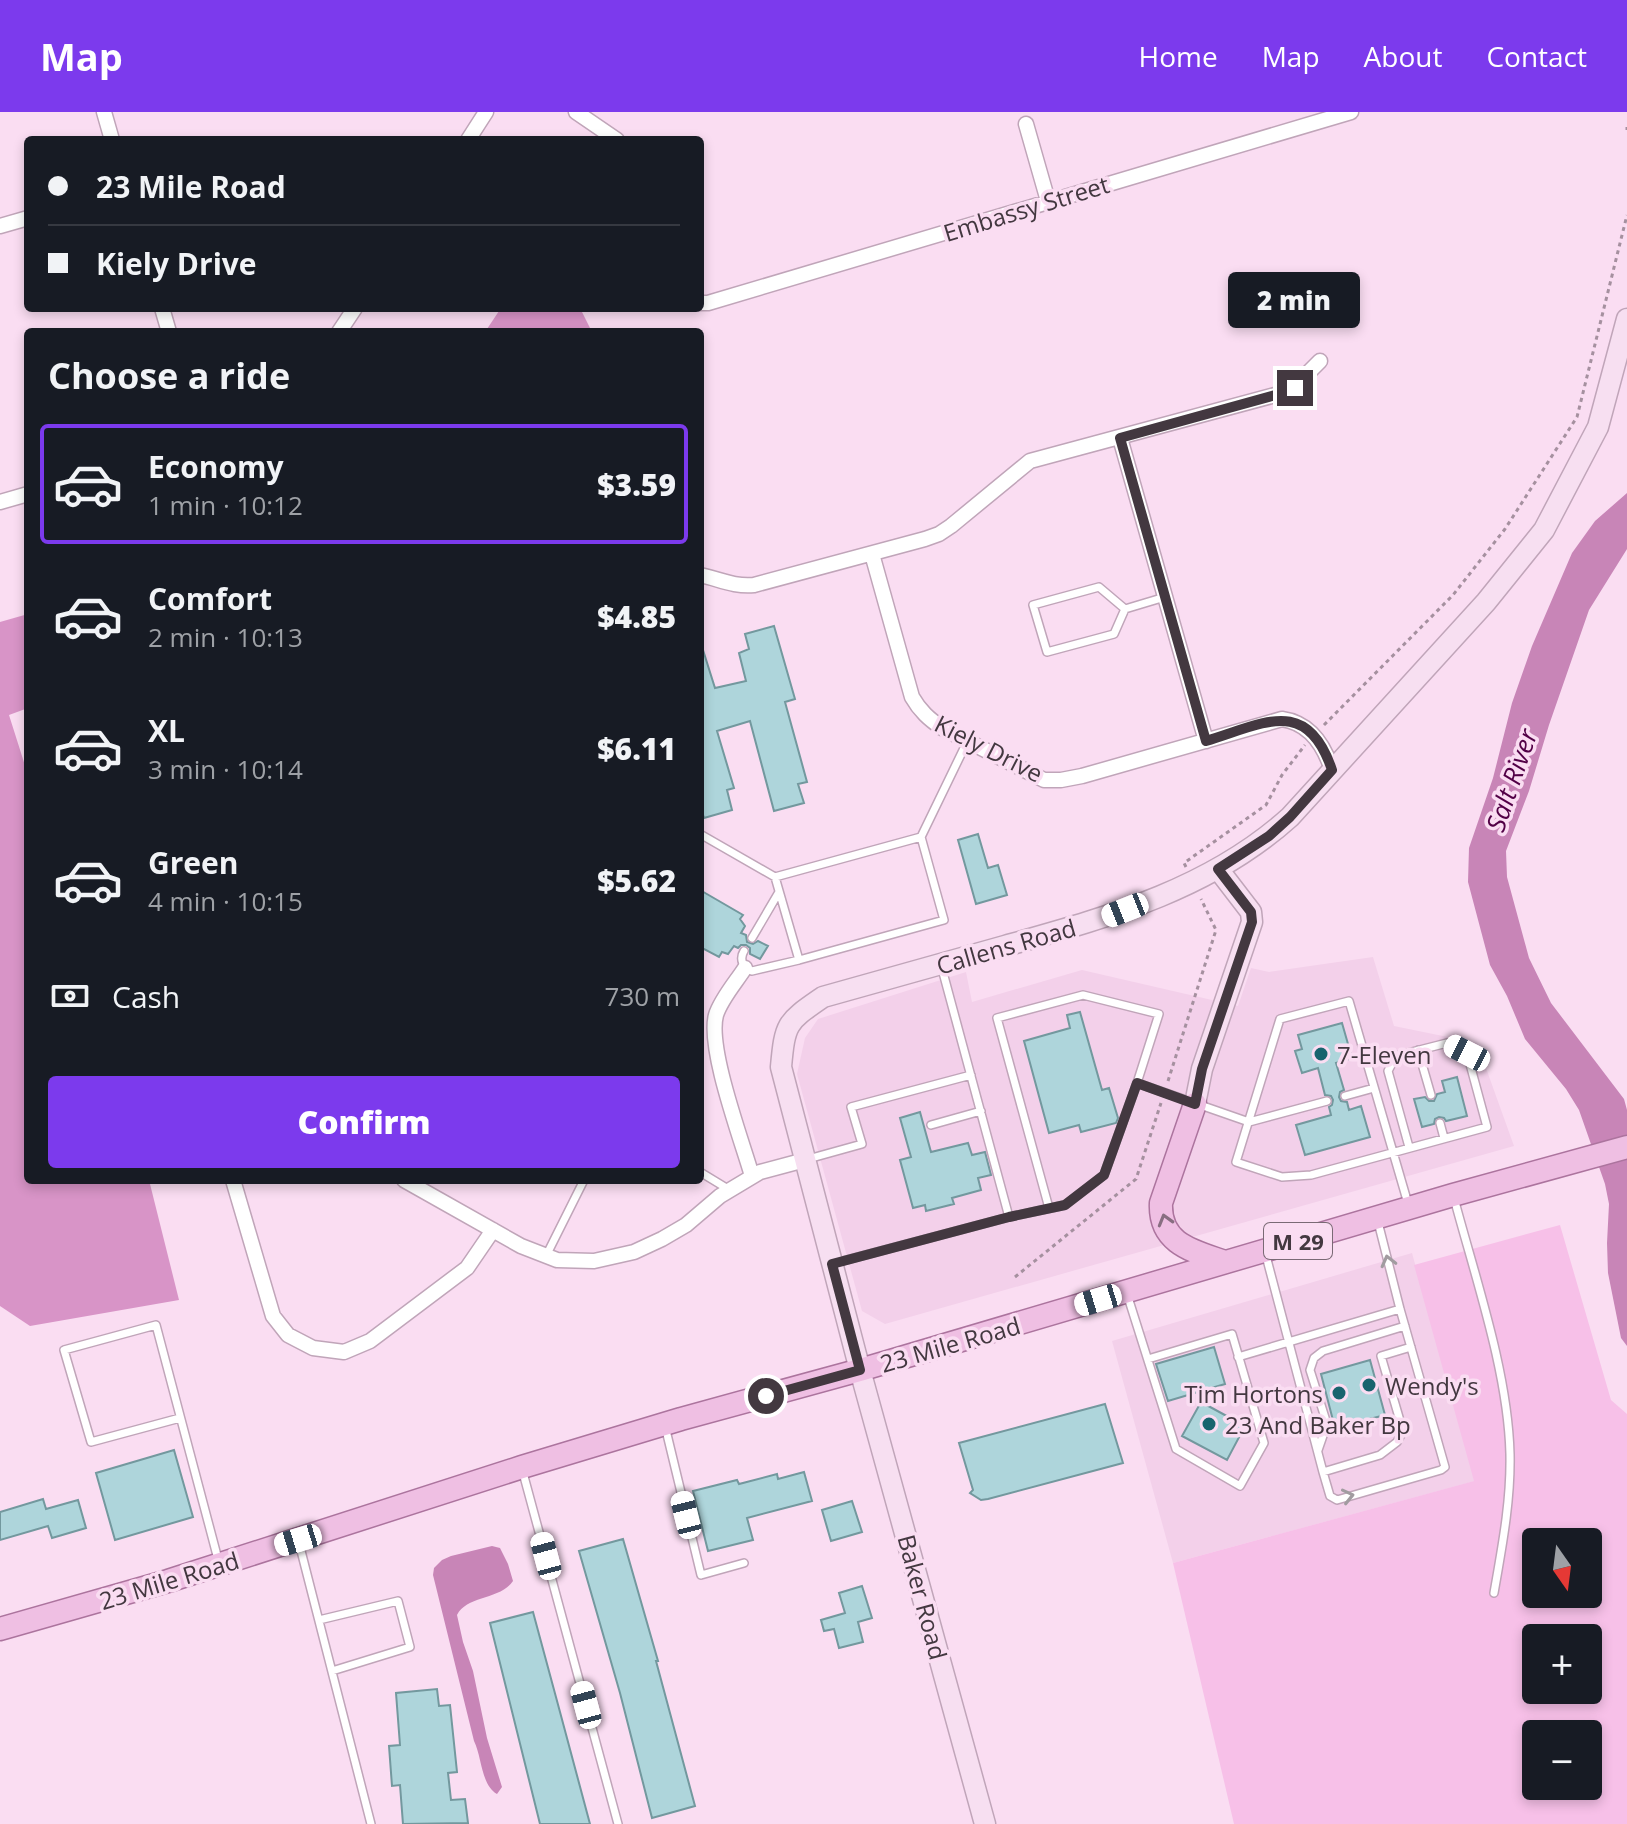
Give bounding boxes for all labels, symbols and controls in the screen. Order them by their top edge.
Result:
text: Map [40,30,123,82]
text: Home [1139,37,1218,75]
text: Map [1262,37,1320,75]
text: About [1364,37,1442,75]
text: Contact [1486,37,1587,75]
text: 23 Mile Road [96,166,286,207]
street label: Embassy Street [939,167,1113,249]
text: Kiely Drive [96,243,257,284]
callout: 2 min [1229,272,1361,328]
text: 2 min [1257,282,1331,318]
text: Choose a ride [48,351,290,400]
route end [1277,370,1313,406]
text: Economy [148,446,284,487]
icon: car [52,448,124,520]
text: $3.59 [597,464,676,505]
text: 1 min · 10:12 [148,487,303,523]
text: Comfort [148,578,272,619]
icon: car [52,580,124,652]
text: $4.85 [597,596,676,637]
text: 2 min · 10:13 [148,619,303,655]
street label: Kiely Drive [929,707,1049,789]
text: XL [148,710,185,751]
icon: car [52,712,124,784]
water label: Salt River [1477,722,1546,836]
text: $6.11 [597,728,676,769]
text: 3 min · 10:14 [148,751,303,787]
text: Green [148,842,239,883]
icon: car [52,844,124,916]
text: $5.62 [597,860,676,901]
text: 4 min · 10:15 [148,883,303,919]
car [1098,890,1152,930]
street label: Callens Road [932,910,1080,982]
icon: cash [48,974,92,1018]
text: Cash [112,976,180,1017]
text: 730 m [605,978,680,1014]
car [1440,1031,1494,1075]
place label: 7-Eleven [1337,1038,1432,1071]
marker: 7-Eleven [1312,1045,1330,1063]
button: Confirm [48,1076,680,1168]
one-way arrow [1158,1214,1174,1227]
road number: M 29 [1264,1223,1332,1259]
one-way arrow [1380,1254,1397,1268]
car [1072,1282,1124,1318]
street label: 23 Mile Road [876,1308,1024,1380]
place label: Wendy's [1385,1369,1479,1402]
marker: Wendy's [1360,1376,1378,1394]
place label: Tim Hortons [1184,1377,1323,1410]
route start [748,1378,784,1414]
marker: Tim Hortons [1330,1384,1348,1402]
place label: 23 And Baker Bp [1225,1408,1411,1441]
marker: 23 And Baker Bp [1200,1415,1218,1433]
one-way arrow [1341,1488,1354,1505]
car [669,1489,703,1541]
car [272,1522,324,1558]
north arrow [1522,1528,1602,1608]
map controls [1522,1528,1602,1800]
car [528,1530,564,1582]
street label: Baker Road [890,1531,956,1663]
street label: 23 Mile Road [95,1543,243,1617]
button: + [1522,1624,1602,1704]
car [568,1679,604,1731]
button: − [1522,1720,1602,1800]

